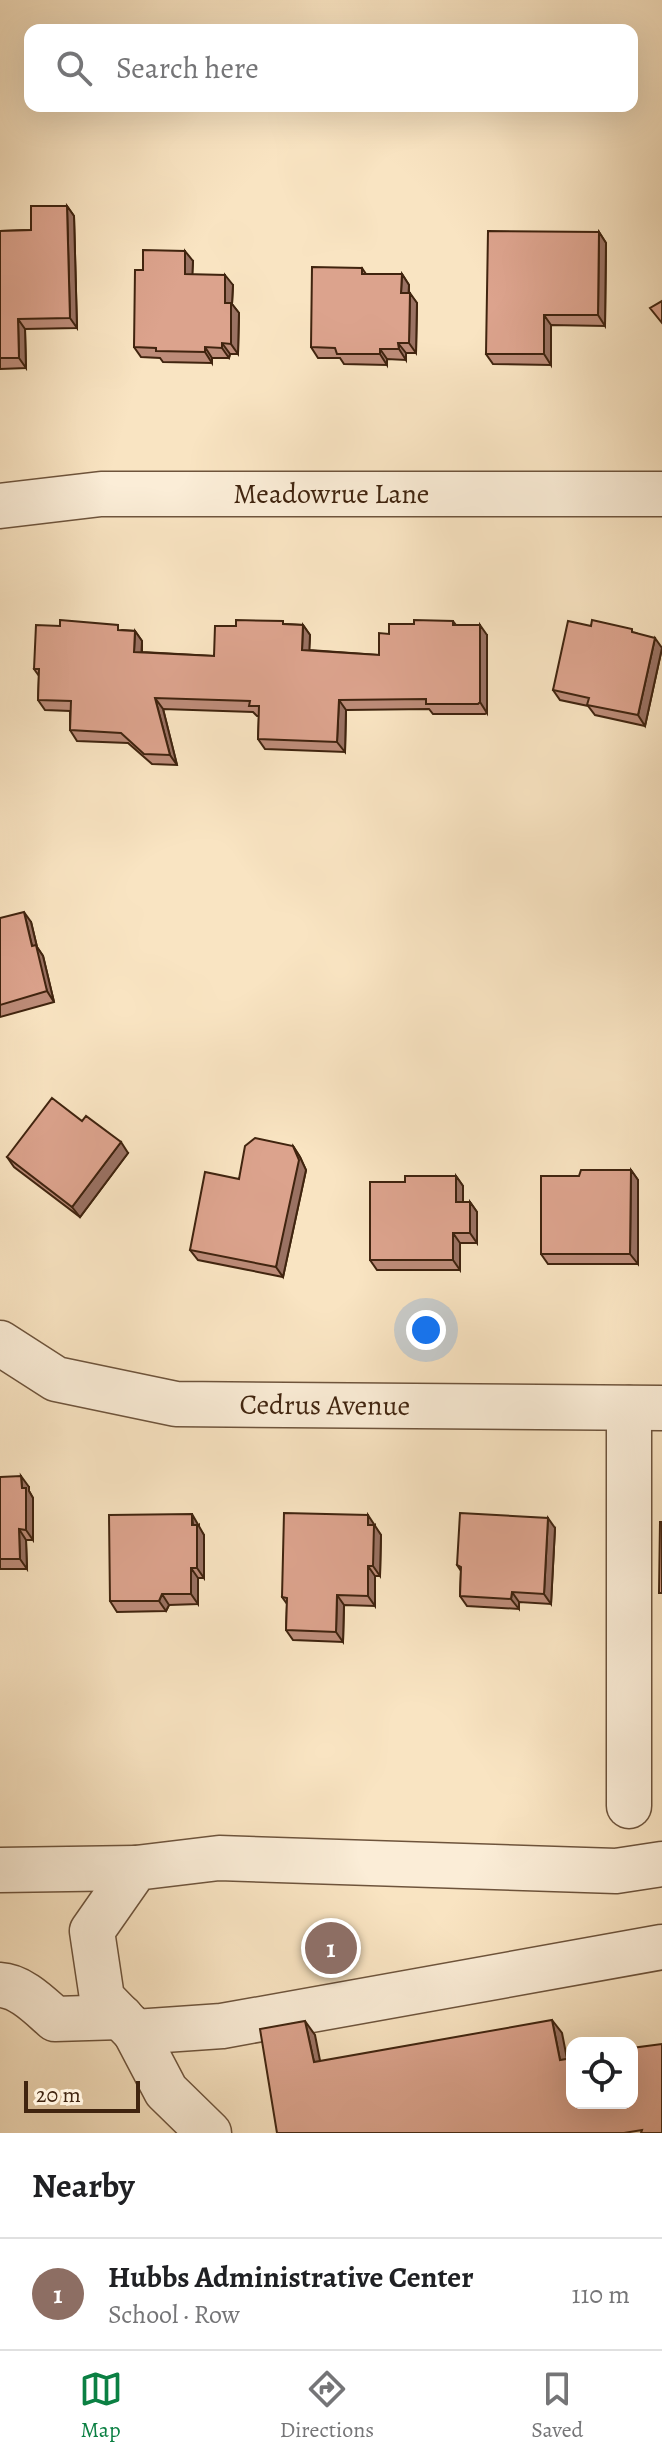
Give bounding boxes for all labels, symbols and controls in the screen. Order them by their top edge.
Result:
search box [24,24,638,112]
icon: search [52,46,96,90]
text: Search here [116,48,259,88]
street label: Meadowrue Lane [233,475,429,513]
your location [406,1310,446,1350]
street label: Cedrus Avenue [239,1386,410,1425]
pin: 1 [305,1918,357,1978]
map controls [566,2037,638,2109]
button: locate [566,2037,638,2109]
scale bar [24,2077,140,2113]
text: 20 m [36,2080,81,2110]
text: Nearby [32,2162,135,2209]
text: Hubbs Administrative Center [108,2257,474,2297]
text: 1 [53,2277,63,2312]
text: 110 m [572,2277,630,2312]
text: School · Row [108,2297,240,2332]
tab: Map [79,2367,123,2445]
tab: Directions [280,2367,374,2445]
tab: Saved [531,2367,583,2445]

